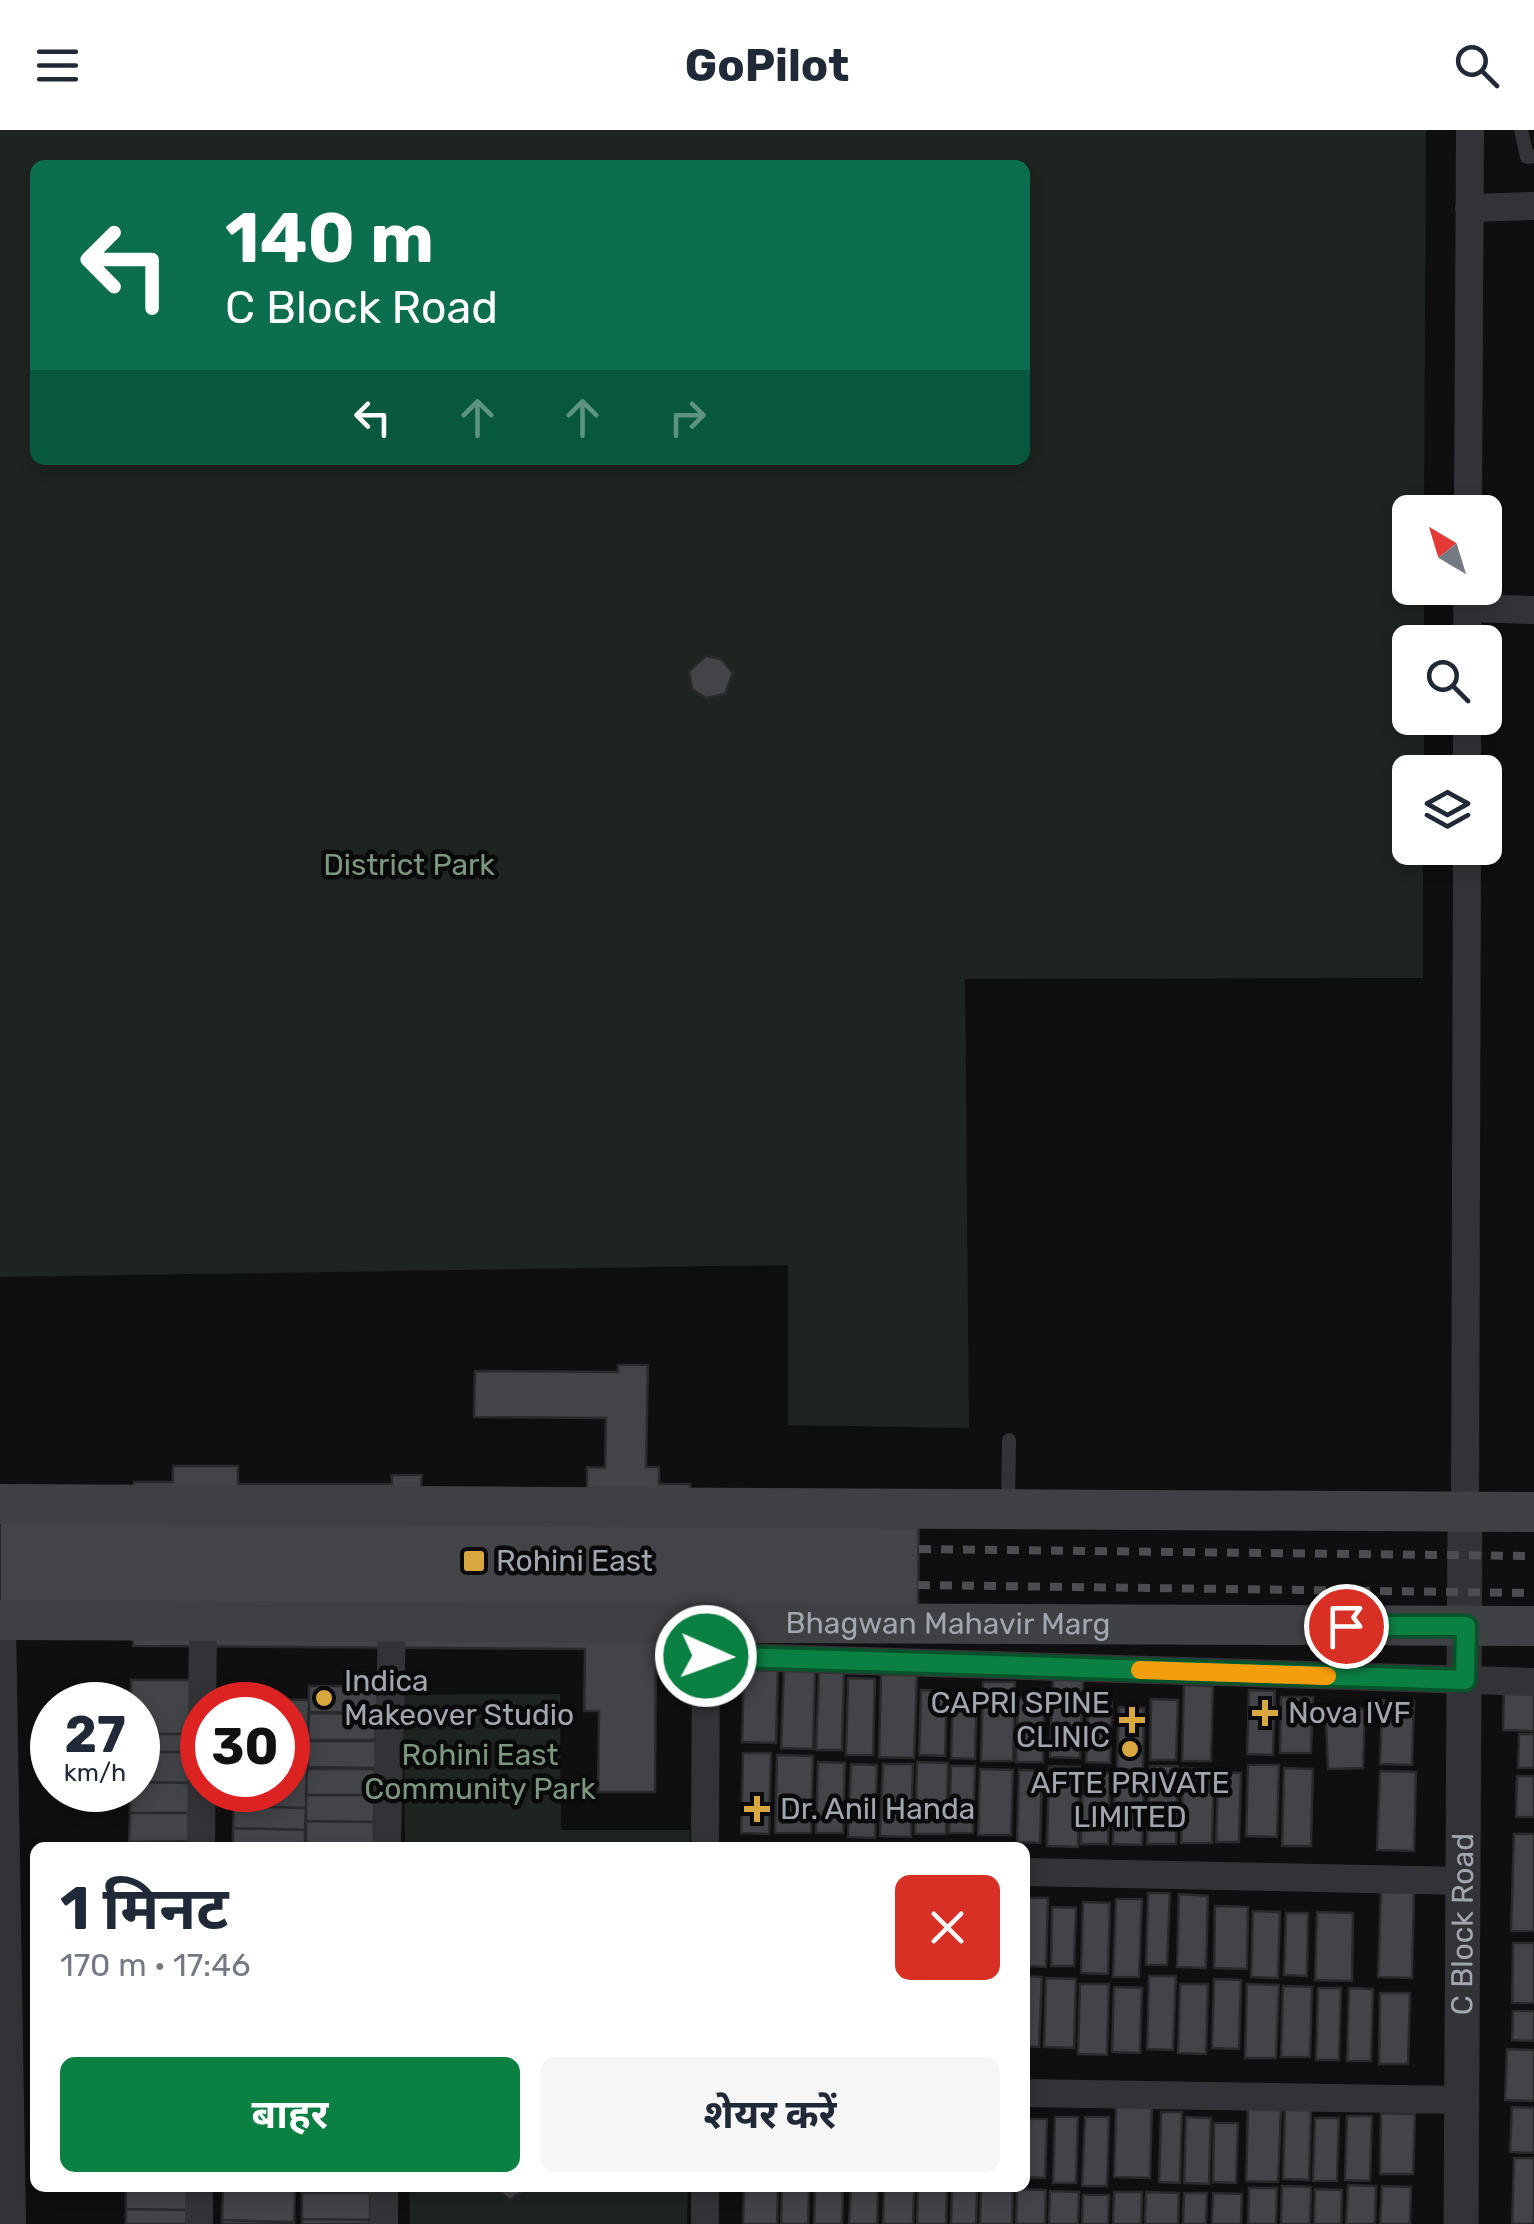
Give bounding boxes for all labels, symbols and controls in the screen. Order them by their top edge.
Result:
icon: menu [30,38,85,93]
icon: search [1449,38,1504,93]
text: GoPilot [685,39,849,92]
text: 140 m [225,197,434,280]
icon: left [60,200,190,330]
text: C Block Road [225,281,498,334]
icon: left [345,390,400,445]
icon: ahead [450,390,505,445]
icon: ahead [555,390,610,445]
icon: right [660,390,715,445]
north arrow [1392,495,1502,605]
map controls [1392,495,1502,865]
button: search [1392,625,1502,735]
button: layers [1392,755,1502,865]
park label: District Park [323,847,495,883]
place label: Rohini East [496,1543,653,1579]
marker: Rohini East [461,1548,487,1574]
pin [1304,1584,1389,1669]
icon: arrive [1319,1599,1374,1654]
position arrow [654,1604,758,1708]
street label: Bhagwan Mahavir Marg [785,1605,1110,1642]
place label: Indica Makeover Studio [344,1663,574,1733]
speed limit sign: 30 [180,1682,310,1812]
place label: CAPRI SPINE CLINIC [931,1685,1110,1755]
marker: Indica Makeover Studio [313,1687,335,1709]
place label: Nova IVF [1288,1695,1411,1731]
marker: Nova IVF [1252,1700,1278,1726]
text: 27 [64,1705,126,1765]
marker: CAPRI SPINE CLINIC [1119,1707,1145,1733]
park label: Rohini East Community Park [364,1737,596,1807]
marker: AFTE PRIVATE LIMITED [1119,1738,1141,1760]
text: km/h [64,1758,126,1787]
place label: AFTE PRIVATE LIMITED [1030,1765,1230,1835]
place label: Dr. Anil Handa [780,1791,975,1827]
marker: Dr. Anil Handa [744,1796,770,1822]
street label: C Block Road [1444,1833,1481,2015]
text: 1 मिनट [60,1873,229,1944]
button: close [895,1875,1000,1980]
text: 170 m · 17:46 [60,1946,250,1984]
button: बाहर [60,2057,520,2172]
button: शेयर करें [540,2057,1000,2172]

